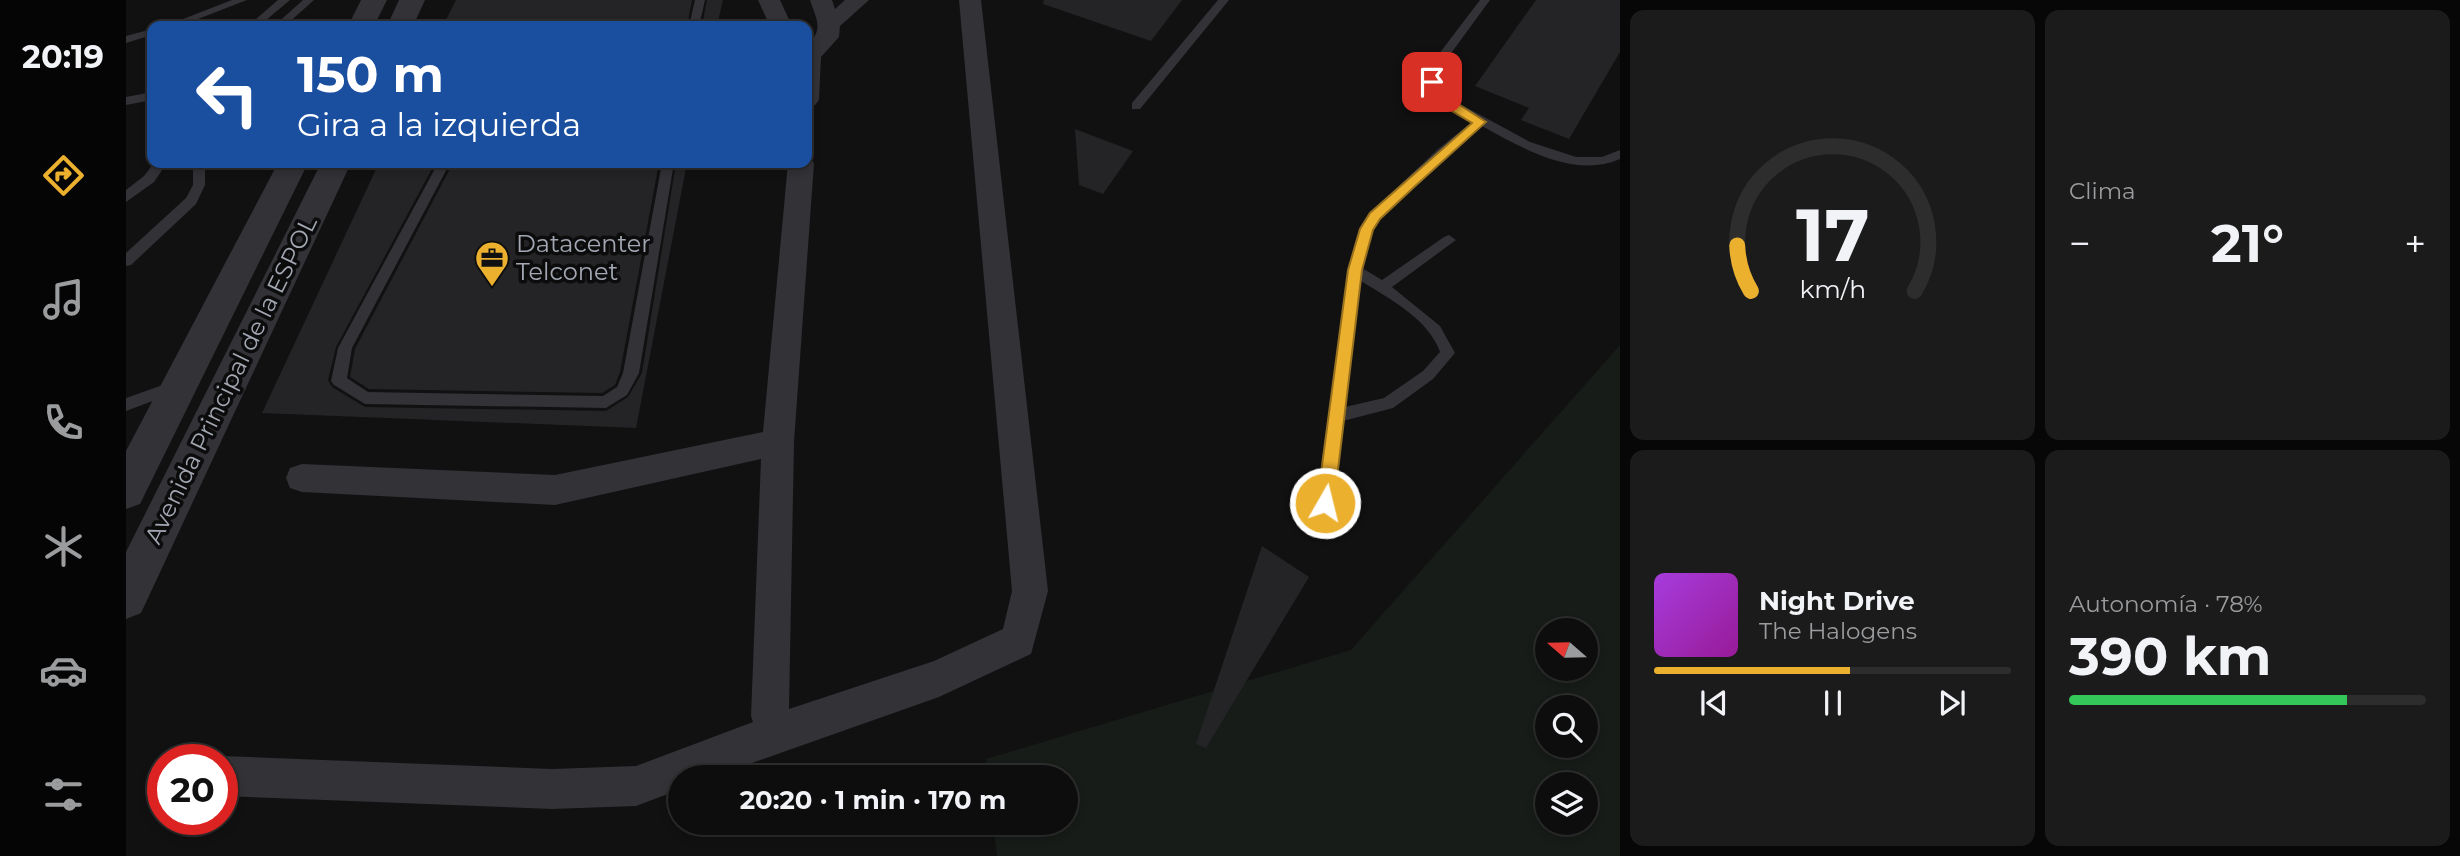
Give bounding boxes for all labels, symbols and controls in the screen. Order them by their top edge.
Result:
text: 20:19 [22,37,104,76]
text: 150 m [297,45,444,104]
icon: left [182,49,273,140]
pin [1402,52,1462,112]
icon: arrive [1413,63,1451,101]
text: Gira a la izquierda [297,105,581,144]
icon: directions [39,151,88,200]
text: Clima [2069,177,2136,205]
text: 17 [1796,191,1869,279]
street label: Avenida Principal de la ESPOL [138,211,323,548]
text: 21° [2211,212,2284,275]
text: − [2069,220,2091,267]
text: + [2404,220,2426,267]
place label: Datacenter Telconet [516,229,651,286]
office icon: Datacenter Telconet [473,239,511,288]
text: km/h [1799,274,1866,304]
icon: music [39,275,88,324]
icon: phone [39,398,88,447]
position arrow [1288,466,1362,540]
icon: climate [39,522,88,571]
text: Night Drive [1759,585,1915,617]
text: Autonomía · 78% [2069,590,2263,618]
text: The Halogens [1759,617,1917,645]
north arrow [1535,618,1598,681]
map controls [1535,618,1598,835]
text: 390 km [2069,625,2271,688]
icon: car [39,646,88,695]
icon: previous [1695,684,1733,722]
icon: pause [1814,684,1852,722]
icon: next [1933,684,1971,722]
button: search [1535,695,1598,758]
speed limit sign: 20 [147,744,238,835]
icon: filters [39,770,88,819]
button: layers [1535,772,1598,835]
text: 20:20 · 1 min · 170 m [740,784,1006,816]

